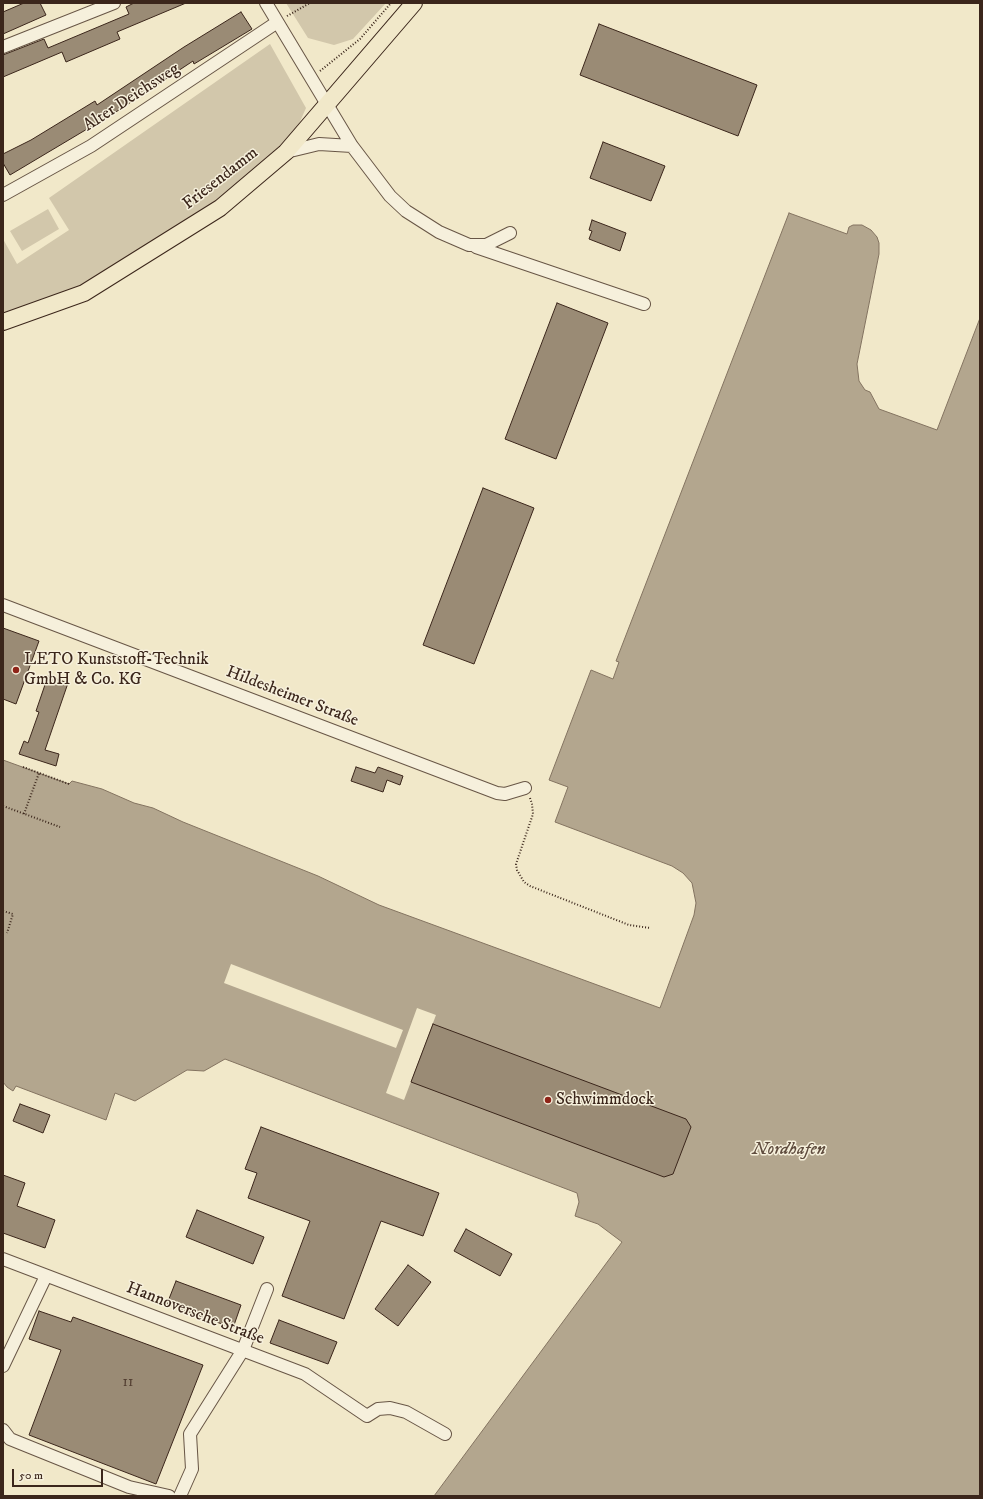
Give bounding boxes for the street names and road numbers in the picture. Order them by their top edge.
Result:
street label: Alter Deichsweg [80,59,184,137]
street label: Friesendamm [179,143,263,215]
street label: Hildesheimer Straße [223,662,361,732]
street label: Hannoversche Straße [123,1278,267,1350]

